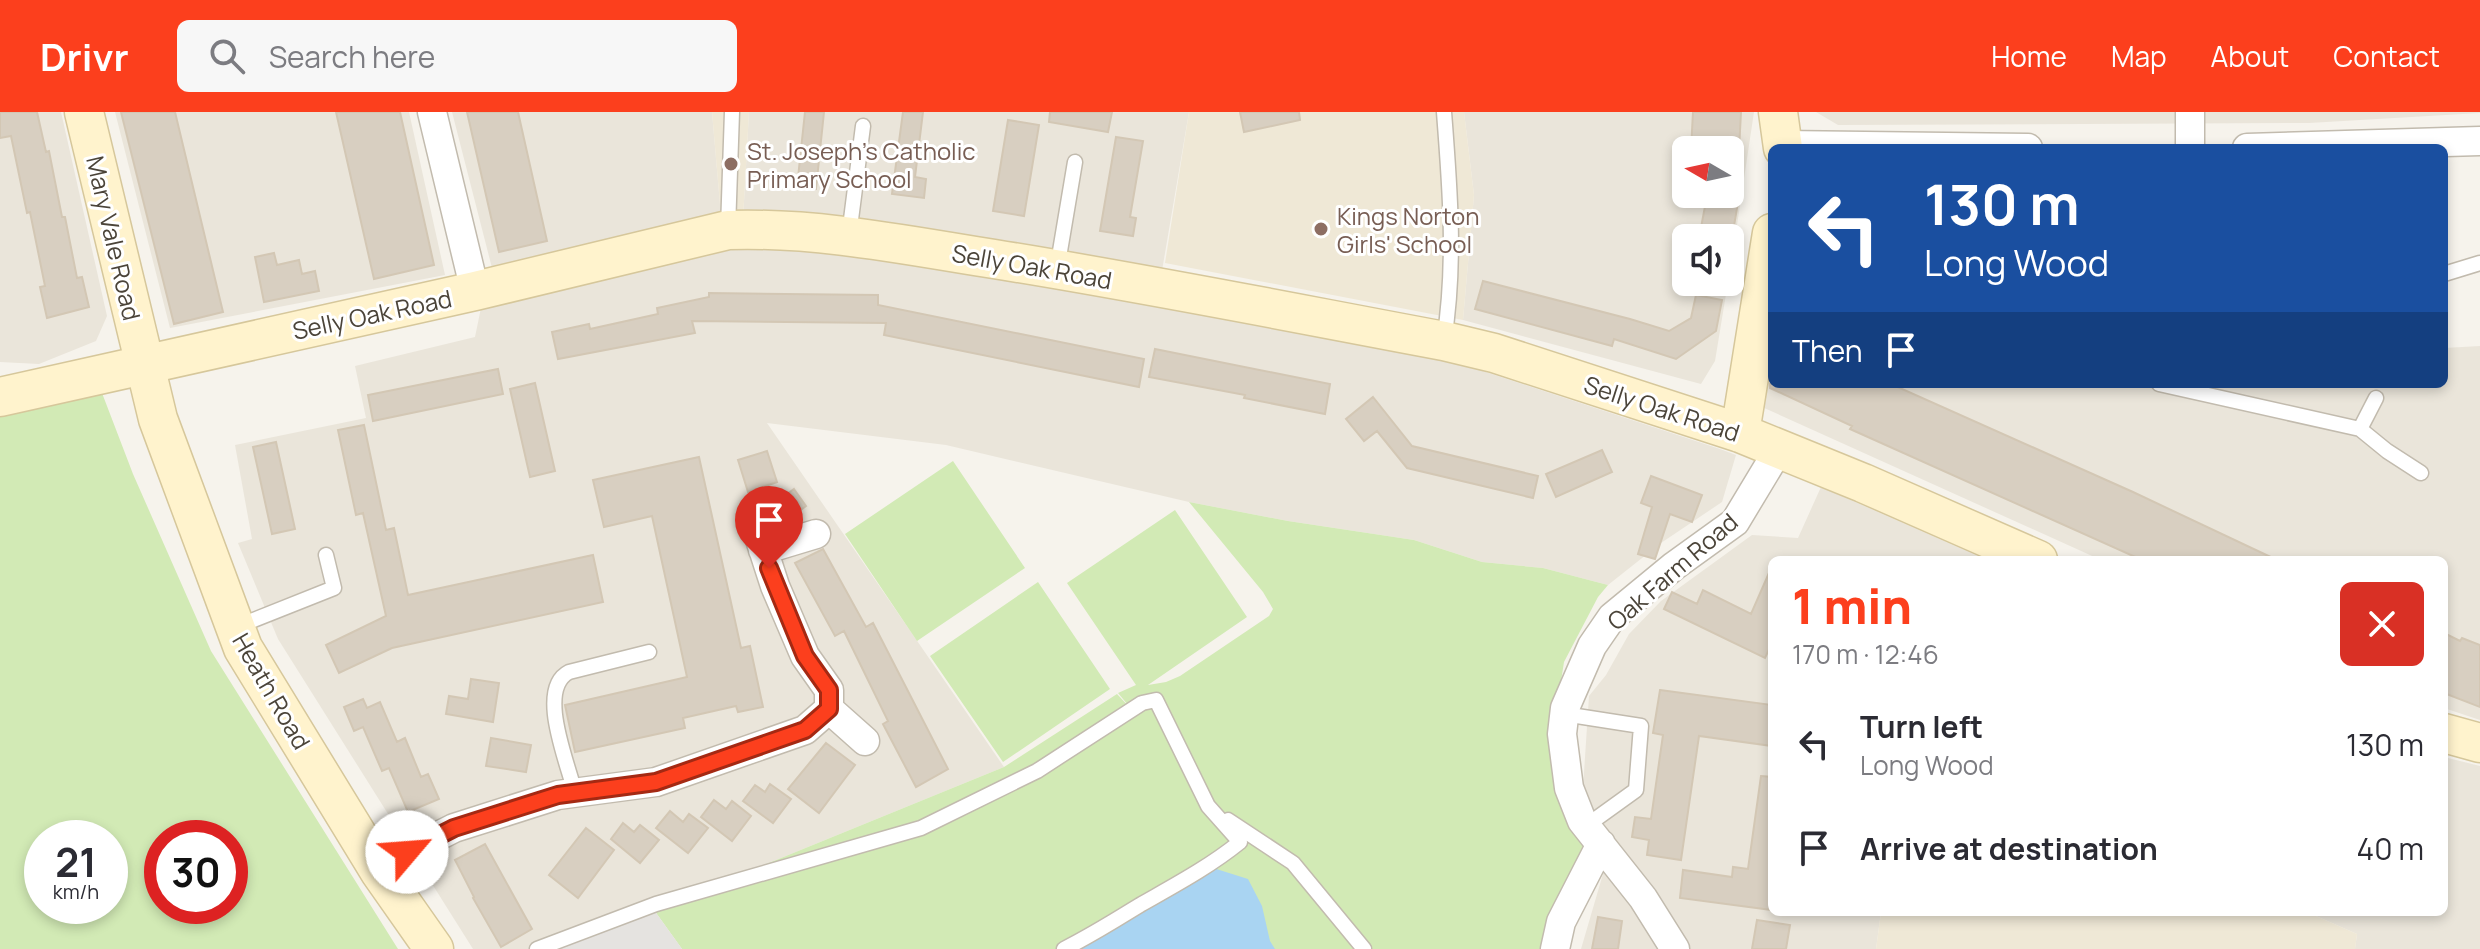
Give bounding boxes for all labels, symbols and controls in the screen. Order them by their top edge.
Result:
search box [177,20,737,92]
text: Drivr [40,30,129,82]
icon: search [205,34,249,78]
text: Search here [269,36,435,77]
text: Home [1991,37,2067,75]
text: Map [2111,37,2167,75]
text: About [2211,37,2289,75]
text: Contact [2333,37,2440,75]
place label: St. Joseph's Catholic Primary School [747,134,976,195]
north arrow [1672,136,1744,208]
map controls [1672,136,1744,296]
street label: Mary Vale Road [79,153,149,323]
marker: St. Joseph's Catholic Primary School [722,155,740,173]
text: 130 m [1924,165,2080,242]
icon: left [1792,176,1896,280]
place label: Kings Norton Girls' School [1337,199,1480,260]
marker: Kings Norton Girls' School [1312,220,1330,238]
button: sound [1672,224,1744,296]
street label: Selly Oak Road [949,236,1115,296]
text: Long Wood [1924,238,2109,287]
street label: Selly Oak Road [289,281,455,347]
icon: arrive [1879,328,1923,372]
text: Then [1792,330,1863,371]
street label: Selly Oak Road [1580,367,1744,449]
pin [735,486,803,568]
icon: arrive [747,498,791,542]
street label: Oak Farm Road [1600,505,1744,637]
text: 1 min [1792,573,1912,638]
button: close [2340,582,2424,666]
street label: Heath Road [225,627,319,755]
text: 170 m · 12:46 [1792,636,1939,672]
text: Turn left [1860,706,1983,747]
icon: left [1792,722,1836,766]
text: 130 m [2346,724,2424,765]
text: Long Wood [1860,747,1994,783]
position arrow [365,810,449,894]
speed limit sign: 30 [144,820,248,924]
icon: arrive [1792,826,1836,870]
text: Arrive at destination [1860,828,2158,869]
text: 40 m [2357,828,2424,869]
text: 21 [55,834,97,889]
text: km/h [53,878,99,905]

